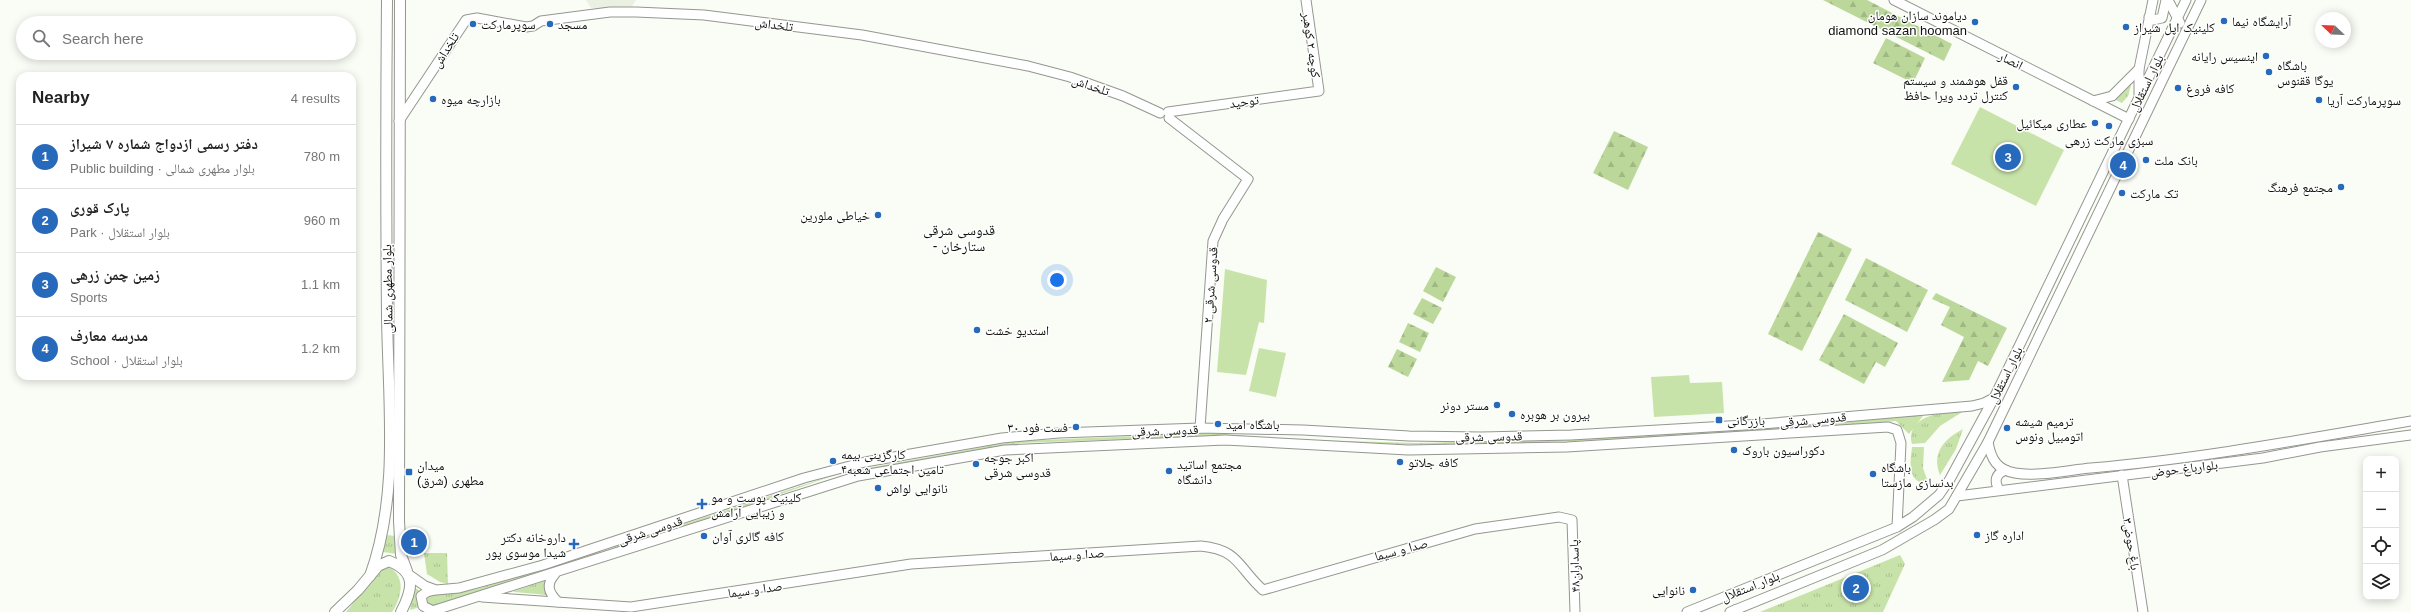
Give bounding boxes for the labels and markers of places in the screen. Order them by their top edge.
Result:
place label: دیاموند سازان هومان diamond sazan hooman [1828,8,1967,38]
place label: آرایشگاه نیما [2232,14,2292,30]
marker: آرایشگاه نیما [2219,16,2229,26]
place label: سوپرمارکت [481,17,536,33]
place label: مسجد [558,17,587,32]
marker: دیاموند سازان هومان diamond sazan hooman [1970,17,1980,27]
marker: سوپرمارکت [468,19,478,29]
marker: مسجد [545,19,555,29]
place label: کلینیک اپل شیراز [2133,20,2215,36]
marker: کلینیک اپل شیراز [2121,22,2131,32]
place label: اینسیس رایانه [2191,49,2258,65]
marker: اینسیس رایانه [2261,51,2271,61]
place label: باشگاه یوگا ققنوس [2277,58,2333,89]
marker: باشگاه یوگا ققنوس [2264,67,2274,77]
place label: قفل هوشمند و سیستم کنترل تردد ویرا حافظ [1903,73,2009,104]
place label: کافه فروغ [2186,81,2235,98]
marker: قفل هوشمند و سیستم کنترل تردد ویرا حافظ [2011,82,2021,92]
marker: کافه فروغ [2173,83,2183,93]
place label: بازارچه میوه [441,92,501,108]
place label: سوپرمارکت آریا [2327,93,2401,109]
marker: بازارچه میوه [428,94,438,104]
marker: سوپرمارکت آریا [2314,95,2324,105]
place label: عطاری میکائیل [2017,116,2087,132]
marker: عطاری میکائیل [2090,118,2100,128]
marker: سبزی مارکت زرهی [2104,121,2114,131]
place label: سبزی مارکت زرهی [2065,133,2153,149]
pin: 3 [1995,142,2021,172]
pin: 4 [2110,150,2136,180]
place label: بانک ملت [2154,153,2198,168]
marker: بانک ملت [2141,155,2151,165]
place label: مجتمع فرهنگ [2267,180,2333,197]
marker: مجتمع فرهنگ [2336,182,2346,192]
place label: تک مارکت [2130,186,2179,202]
marker: تک مارکت [2117,188,2127,198]
place label: خیاطی ملورین [800,208,870,224]
marker: خیاطی ملورین [873,210,883,220]
place label: استدیو خشت [985,323,1049,339]
marker: استدیو خشت [972,325,982,335]
place label: مستر دونر [1440,398,1489,414]
marker: مستر دونر [1492,400,1502,410]
place label: بیرون بر هوبره [1520,407,1590,423]
marker: بیرون بر هوبره [1507,409,1517,419]
place label: بازرگانی [1727,413,1765,429]
place label: ترمیم شیشه اتومبیل ونوس [2015,414,2083,445]
marker: بازرگانی [1714,415,1724,425]
place label: باشگاه امید [1226,417,1279,432]
marker: باشگاه امید [1213,419,1223,429]
place label: فست فود ۳۰ [1007,420,1068,436]
marker: فست فود ۳۰ [1071,422,1081,432]
marker: ترمیم شیشه اتومبیل ونوس [2002,423,2012,433]
place label: دکوراسیون باروک [1742,443,1825,459]
marker: دکوراسیون باروک [1729,445,1739,455]
place label: کارگزینی بیمه تامین اجتماعی شعبه۴ [841,447,944,478]
place label: اکبر جوجه قدوسی شرقی [984,450,1051,481]
place label: کافه جلاتو [1408,455,1459,471]
marker: کارگزینی بیمه تامین اجتماعی شعبه۴ [828,456,838,466]
place label: مجتمع اساتید دانشگاه [1177,457,1242,487]
marker: کافه جلاتو [1395,457,1405,467]
place label: میدان مطهری (شرق) [417,458,484,489]
marker: اکبر جوجه قدوسی شرقی [971,459,981,469]
place label: باشگاه بدنسازی مازستا [1881,460,1954,491]
marker: مجتمع اساتید دانشگاه [1164,466,1174,476]
marker: میدان مطهری (شرق) [404,467,414,477]
marker: باشگاه بدنسازی مازستا [1868,469,1878,479]
place label: نانوایی لواش [886,481,948,497]
marker: نانوایی لواش [873,483,883,493]
place label: کلینیک پوست و مو و زیبایی آرامش [711,490,802,521]
marker: کلینیک پوست و مو و زیبایی آرامش [696,498,708,510]
pin: 1 [401,527,427,557]
place label: اداره گاز [1984,528,2024,544]
place label: کافه گالری آوان [712,529,784,545]
place label: داروخانه دکتر شیدا موسوی پور [485,530,566,561]
marker: اداره گاز [1972,530,1982,540]
marker: کافه گالری آوان [699,531,709,541]
marker: داروخانه دکتر شیدا موسوی پور [569,539,579,549]
pin: 2 [1843,573,1869,603]
place label: نانوایی [1652,583,1685,599]
marker: نانوایی [1688,585,1698,595]

